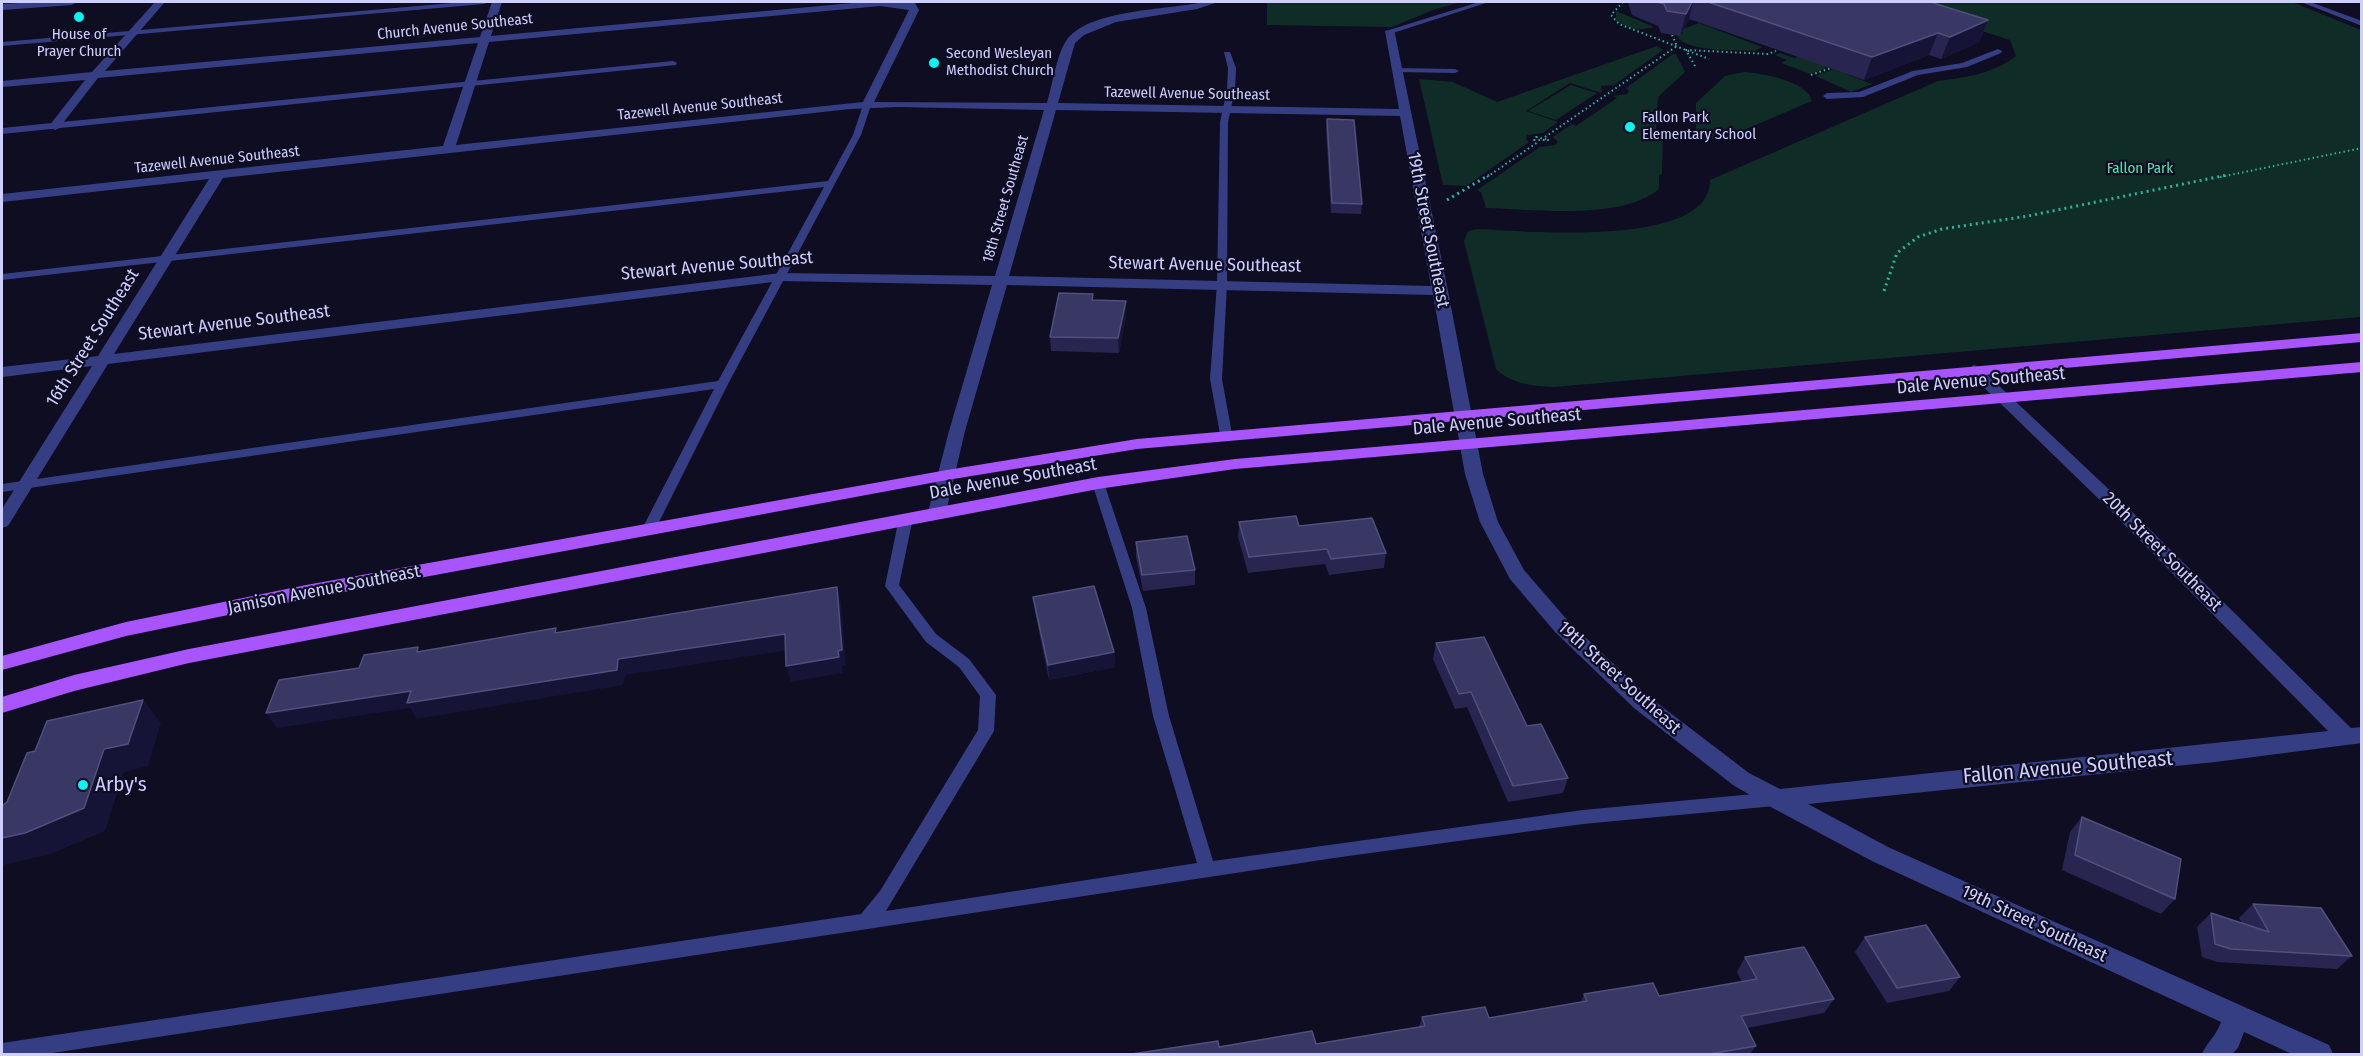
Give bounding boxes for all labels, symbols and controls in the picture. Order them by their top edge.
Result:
marker: House of Prayer Church [72,10,86,24]
street label: Church Avenue Southeast [376,10,534,44]
place label: House of Prayer Church [37,26,121,61]
place label: Second Wesleyan Methodist Church [946,45,1054,80]
marker: Second Wesleyan Methodist Church [927,56,941,70]
street label: Tazewell Avenue Southeast [1104,84,1270,104]
street label: Tazewell Avenue Southeast [617,89,783,125]
place label: Fallon Park Elementary School [1642,109,1756,144]
marker: Fallon Park Elementary School [1623,120,1637,134]
street label: 18th Street Southeast [979,133,1033,265]
street label: Tazewell Avenue Southeast [134,142,300,178]
street label: 19th Street Southeast [1402,150,1454,310]
park label: Fallon Park [2107,160,2173,178]
street label: Stewart Avenue Southeast [620,247,814,285]
street label: Stewart Avenue Southeast [1108,253,1302,277]
street label: 16th Street Southeast [42,265,144,411]
street label: Stewart Avenue Southeast [137,301,331,345]
street label: Dale Avenue Southeast [1896,363,2066,399]
street label: Dale Avenue Southeast [1412,404,1582,440]
street label: Dale Avenue Southeast [928,454,1098,504]
street label: 20th Street Southeast [2098,488,2226,616]
street label: Jamison Avenue Southeast [226,561,422,619]
street label: 19th Street Southeast [1553,617,1685,739]
street label: Fallon Avenue Southeast [1962,746,2174,790]
place label: Arby's [95,772,147,798]
marker: Arby's [76,778,90,792]
street label: 19th Street Southeast [1958,881,2110,967]

